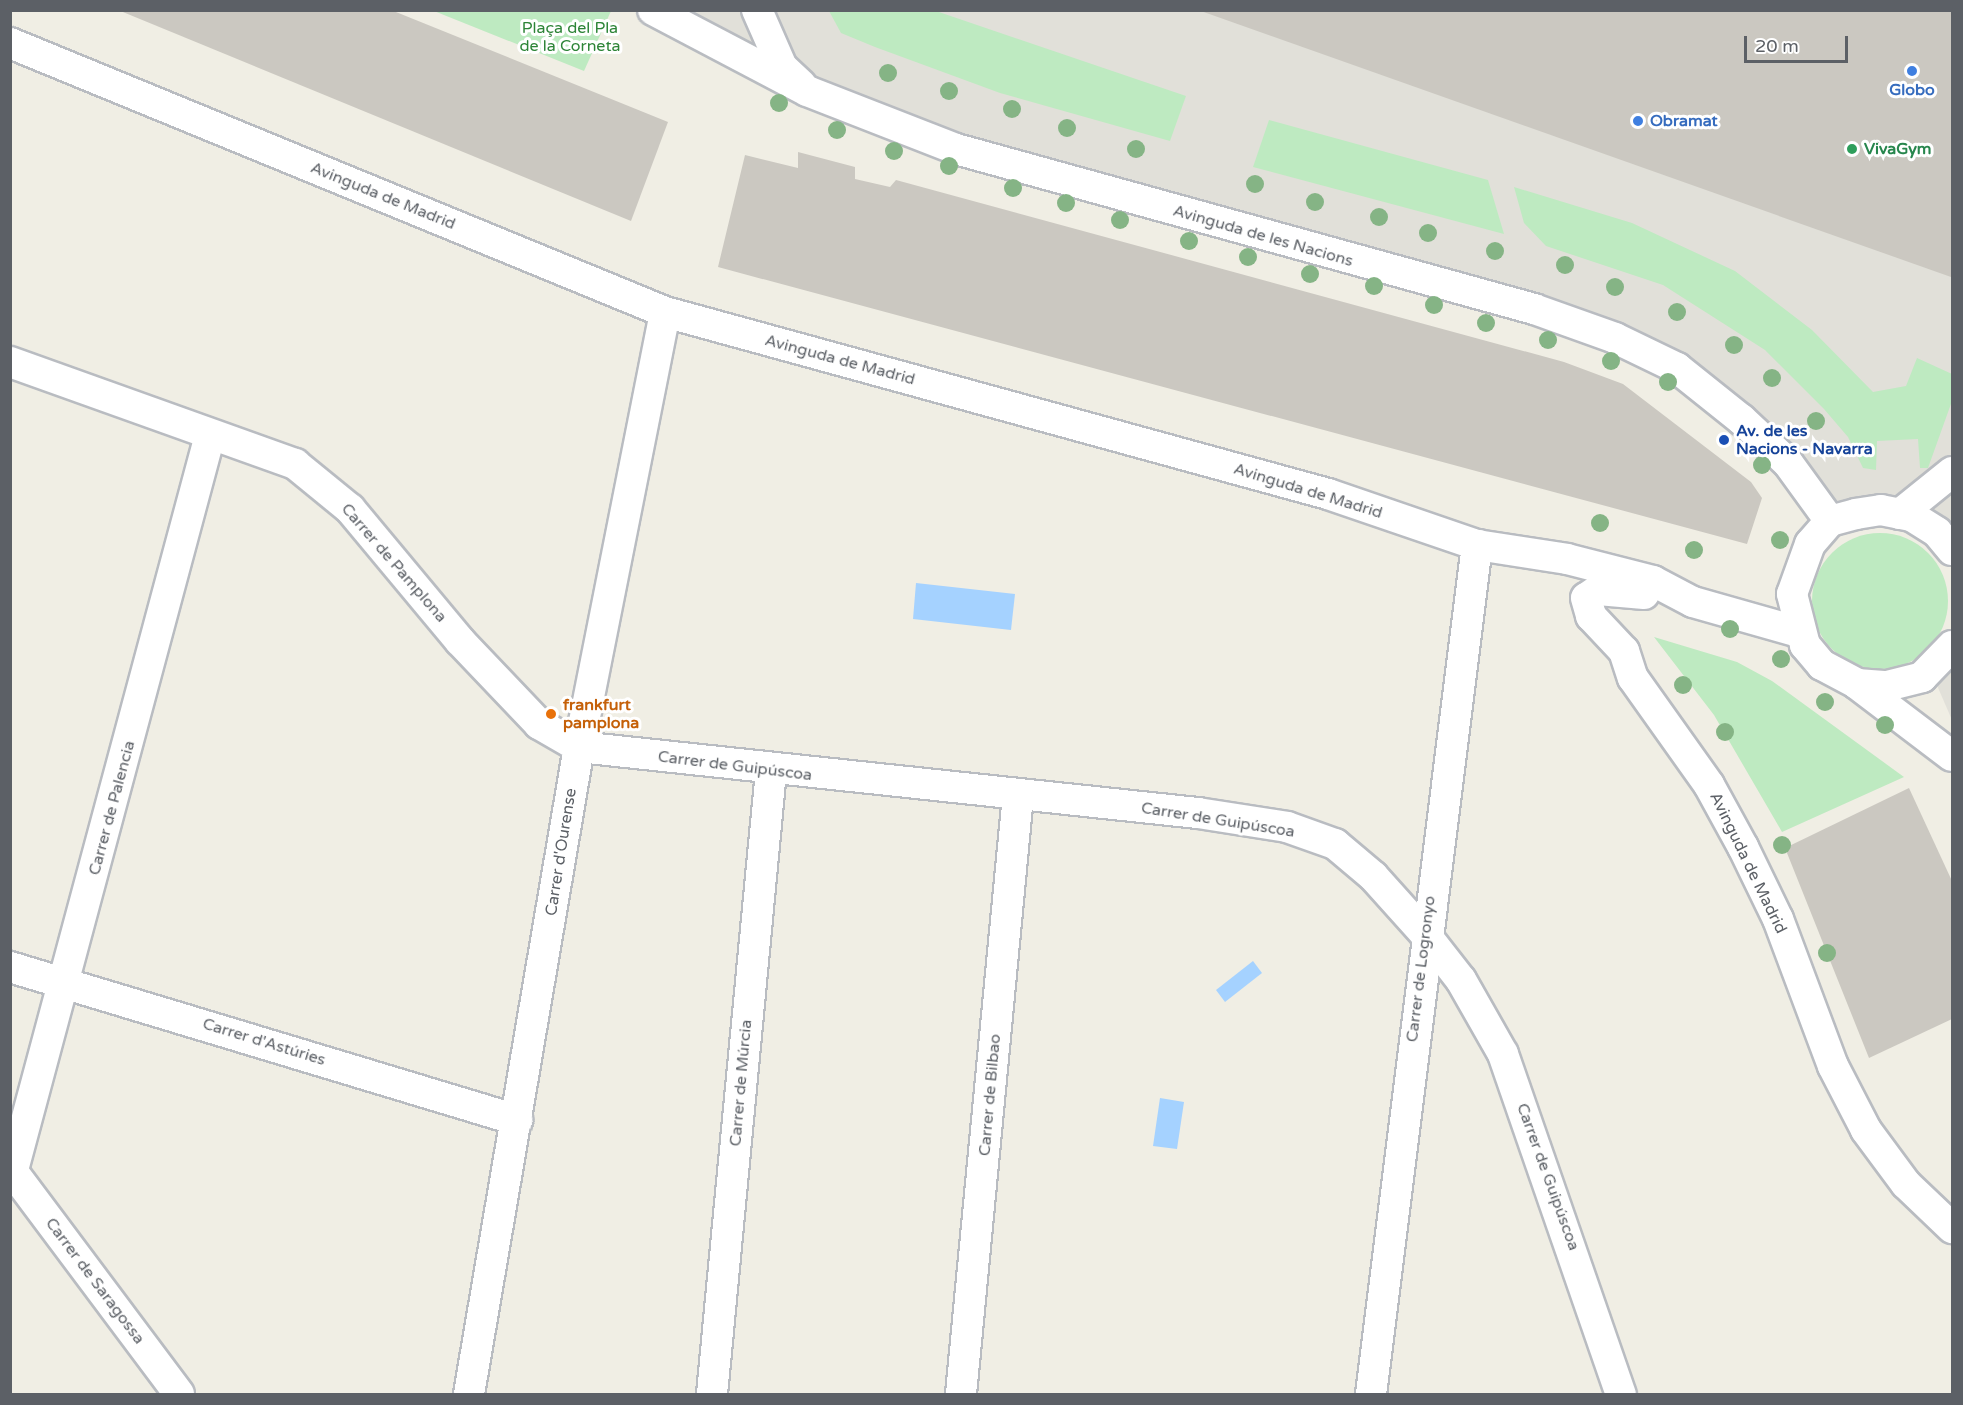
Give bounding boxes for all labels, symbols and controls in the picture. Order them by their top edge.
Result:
park label: Plaça del Pla de la Corneta [519,18,621,56]
scale bar [1747,24,1850,62]
text: 20 m [1755,35,1799,57]
marker: Globo [1905,64,1919,78]
place label: Globo [1889,80,1935,100]
place label: Obramat [1650,111,1718,131]
marker: Obramat [1631,114,1645,128]
place label: VivaGym [1864,139,1932,159]
marker: VivaGym [1845,142,1859,156]
street label: Avinguda de Madrid [308,158,458,234]
street label: Avinguda de les Nacions [1171,201,1355,271]
street label: Avinguda de Madrid [763,331,917,389]
place label: Av. de les Nacions - Navarra [1736,421,1873,459]
marker: Av. de les Nacions - Navarra [1717,433,1731,447]
street label: Avinguda de Madrid [1231,459,1385,523]
street label: Carrer de Pamplona [337,500,451,626]
place label: frankfurt pamplona [563,695,639,733]
marker: frankfurt pamplona [544,707,558,721]
street label: Carrer de Palencia [85,739,139,877]
street label: Carrer de Guipúscoa [657,747,813,785]
street label: Carrer d'Ourense [541,787,581,917]
street label: Avinguda de Madrid [1705,789,1791,937]
street label: Carrer de Guipúscoa [1140,798,1296,842]
street label: Carrer de Logronyo [1402,895,1440,1043]
street label: Carrer d'Astúries [200,1014,328,1070]
street label: Carrer de Múrcia [726,1019,756,1147]
street label: Carrer de Bilbao [975,1033,1005,1157]
street label: Carrer de Guipúscoa [1512,1101,1584,1253]
street label: Carrer de Saragossa [41,1214,149,1348]

